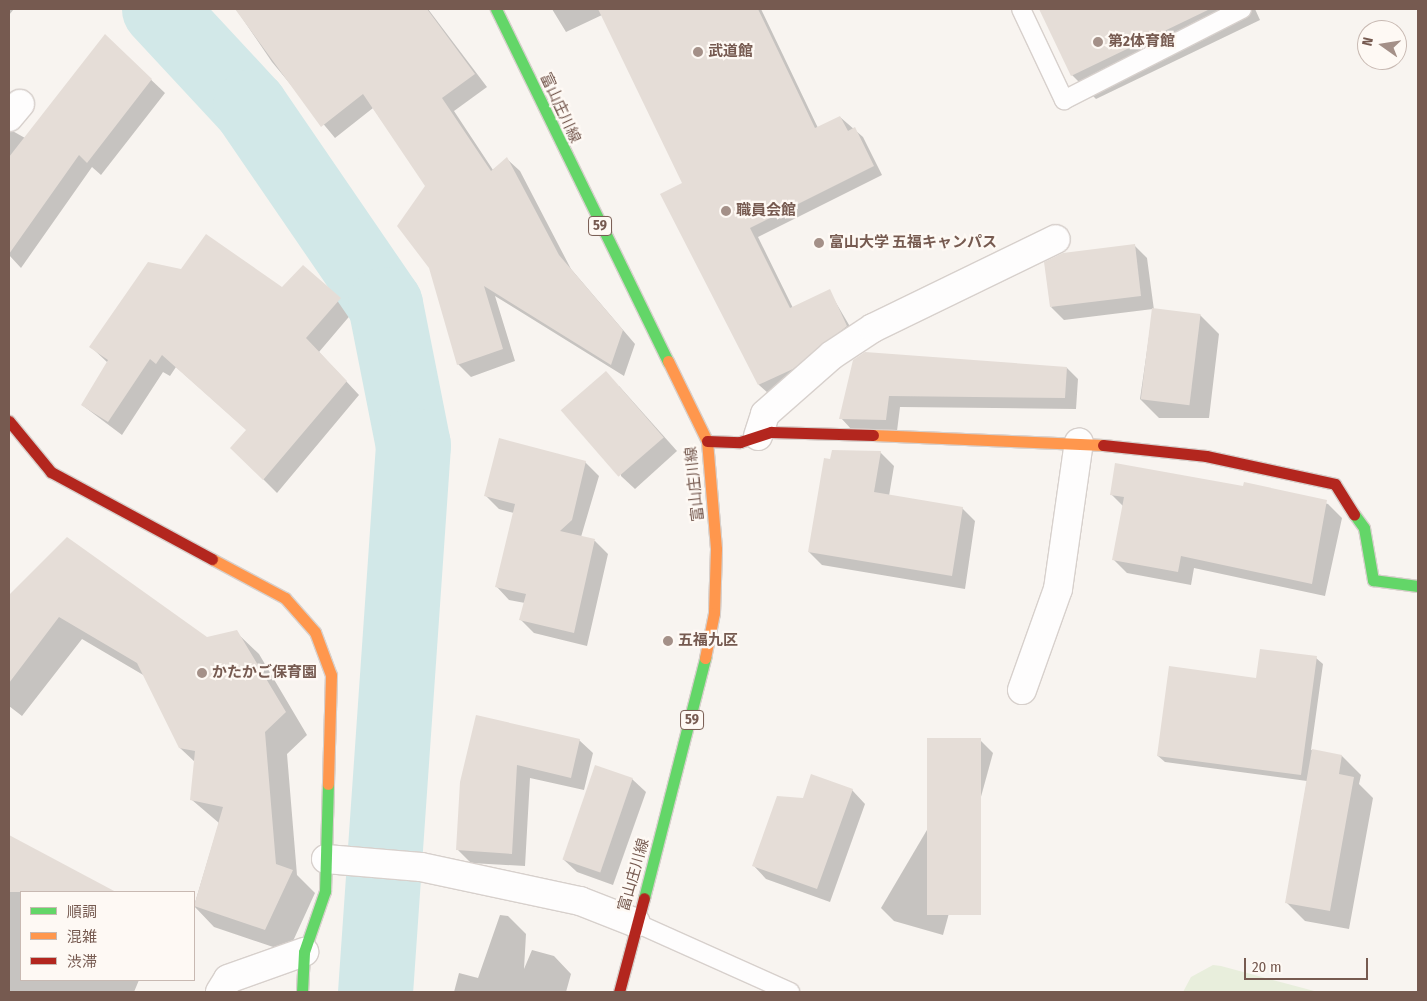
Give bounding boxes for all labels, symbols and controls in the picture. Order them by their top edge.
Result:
north arrow [1357,20,1407,70]
place label: 第2体育館 [1108,33,1175,51]
marker: 第2体育館 [1092,36,1104,48]
text: N [1359,36,1377,48]
place label: 武道館 [708,43,753,61]
marker: 武道館 [692,46,704,58]
street label: 富山庄川線 [536,70,584,146]
place label: 職員会館 [736,202,796,220]
marker: 職員会館 [720,205,732,217]
road number: 59 [588,215,612,238]
place label: 富山大学 五福キャンパス [829,234,997,252]
marker: 富山大学 五福キャンパス [813,237,825,249]
street label: 富山庄川線 [682,446,708,522]
place label: 五福九区 [678,632,738,650]
marker: 五福九区 [662,635,674,647]
place label: かたかご保育園 [212,664,317,682]
marker: かたかご保育園 [196,667,208,679]
road number: 59 [680,708,704,732]
street label: 富山庄川線 [615,836,653,914]
legend [20,891,195,981]
text: 順調 [67,903,97,921]
text: 混雑 [67,928,97,946]
scale bar [1247,948,1371,980]
text: 渋滞 [67,953,97,971]
text: 20 m [1252,958,1282,976]

